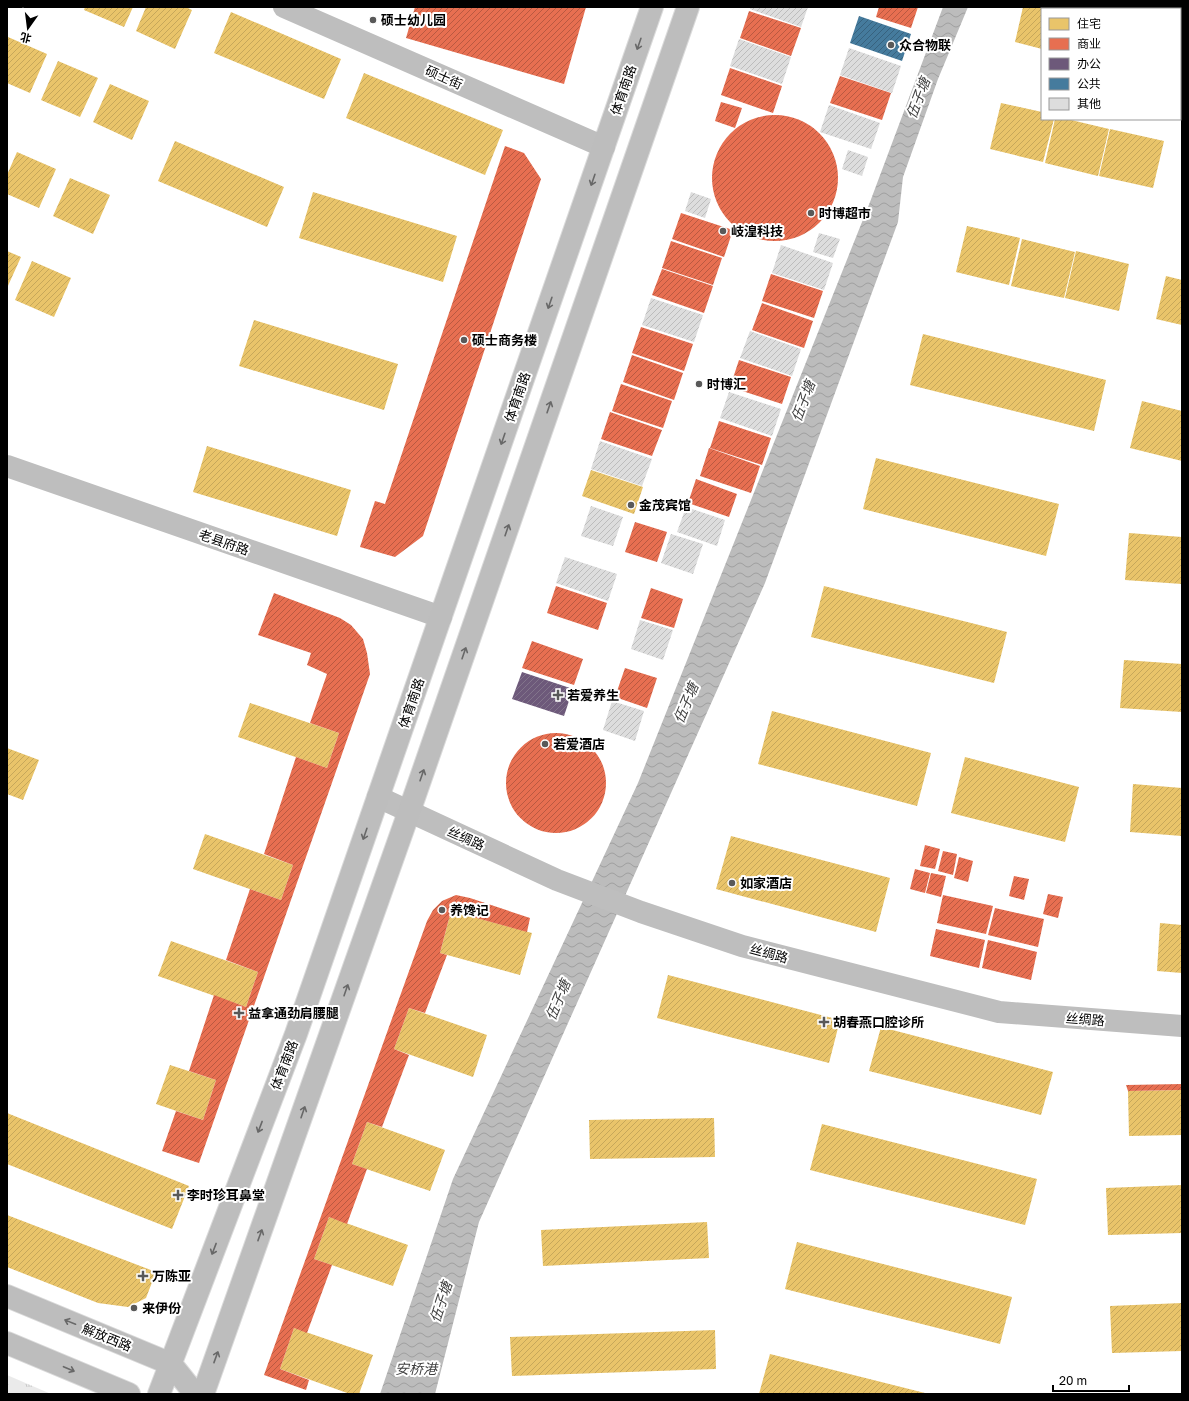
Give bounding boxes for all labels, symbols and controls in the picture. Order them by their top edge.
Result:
north arrow [8,8,48,48]
legend [1041,8,1181,120]
place label: 硕士幼儿园 [381,12,446,28]
marker: 硕士幼儿园 [368,15,378,25]
text: 住宅 [1077,16,1101,31]
text: 北 [19,31,32,46]
text: 商业 [1077,36,1101,51]
one-way arrow [635,37,642,50]
place label: 众合物联 [899,37,951,53]
marker: 众合物联 [886,40,896,50]
text: 办公 [1077,56,1101,71]
street label: 硕士街 [423,62,465,92]
street label: 体育南路 [607,63,639,117]
water label: 伍子塘 [902,73,934,120]
text: 公共 [1077,76,1101,91]
text: 其他 [1077,96,1101,111]
one-way arrow [588,174,596,186]
place label: 时博超市 [819,205,871,221]
marker: 时博超市 [806,208,816,218]
place label: 岐湟科技 [731,223,783,239]
marker: 岐湟科技 [718,226,728,236]
one-way arrow [546,296,553,309]
place label: 硕士商务楼 [472,332,537,348]
marker: 硕士商务楼 [459,335,469,345]
street label: 体育南路 [501,370,533,424]
place label: 时博汇 [707,376,746,392]
water label: 伍子塘 [787,376,819,423]
marker: 时博汇 [694,379,704,389]
one-way arrow [546,401,554,413]
one-way arrow [498,433,506,445]
place label: 金茂宾馆 [639,497,691,513]
marker: 金茂宾馆 [626,500,636,510]
one-way arrow [504,523,511,536]
street label: 老县府路 [197,526,251,558]
one-way arrow [461,647,469,659]
street label: 体育南路 [395,676,427,730]
water label: 伍子塘 [670,678,702,725]
place label: 若爱养生 [567,687,619,703]
marker: 若爱养生 [552,689,564,701]
place label: 若爱酒店 [553,736,605,752]
marker: 若爱酒店 [540,739,550,749]
one-way arrow [418,770,426,782]
street label: 丝绸路 [445,823,487,853]
one-way arrow [361,827,369,839]
place label: 如家酒店 [740,875,792,891]
marker: 如家酒店 [727,878,737,888]
place label: 养馋记 [450,902,489,918]
marker: 养馋记 [437,905,447,915]
street label: 丝绸路 [748,940,790,966]
water label: 伍子塘 [542,975,574,1022]
one-way arrow [343,984,351,996]
place label: 益拿通劲肩腰腿 [248,1005,339,1021]
marker: 益拿通劲肩腰腿 [233,1007,245,1019]
street label: 丝绸路 [1065,1010,1105,1028]
place label: 胡春燕口腔诊所 [833,1014,924,1030]
marker: 胡春燕口腔诊所 [818,1016,830,1028]
street label: 体育南路 [267,1038,301,1092]
one-way arrow [300,1107,308,1119]
one-way arrow [256,1121,264,1133]
place label: 李时珍耳鼻堂 [187,1187,265,1203]
marker: 李时珍耳鼻堂 [172,1189,184,1201]
one-way arrow [257,1229,264,1242]
one-way arrow [210,1242,218,1254]
place label: 万陈亚 [152,1268,191,1284]
marker: 万陈亚 [137,1270,149,1282]
water label: 伍子塘 [426,1277,456,1324]
place label: 来伊份 [142,1300,182,1316]
marker: 来伊份 [129,1303,139,1313]
one-way arrow [64,1318,76,1325]
street label: 解放西路 [80,1320,134,1354]
one-way arrow [213,1351,220,1364]
water label: 安桥港 [395,1360,439,1377]
one-way arrow [62,1365,74,1373]
scale bar [1053,1367,1129,1393]
text: 20 m [1059,1373,1087,1388]

